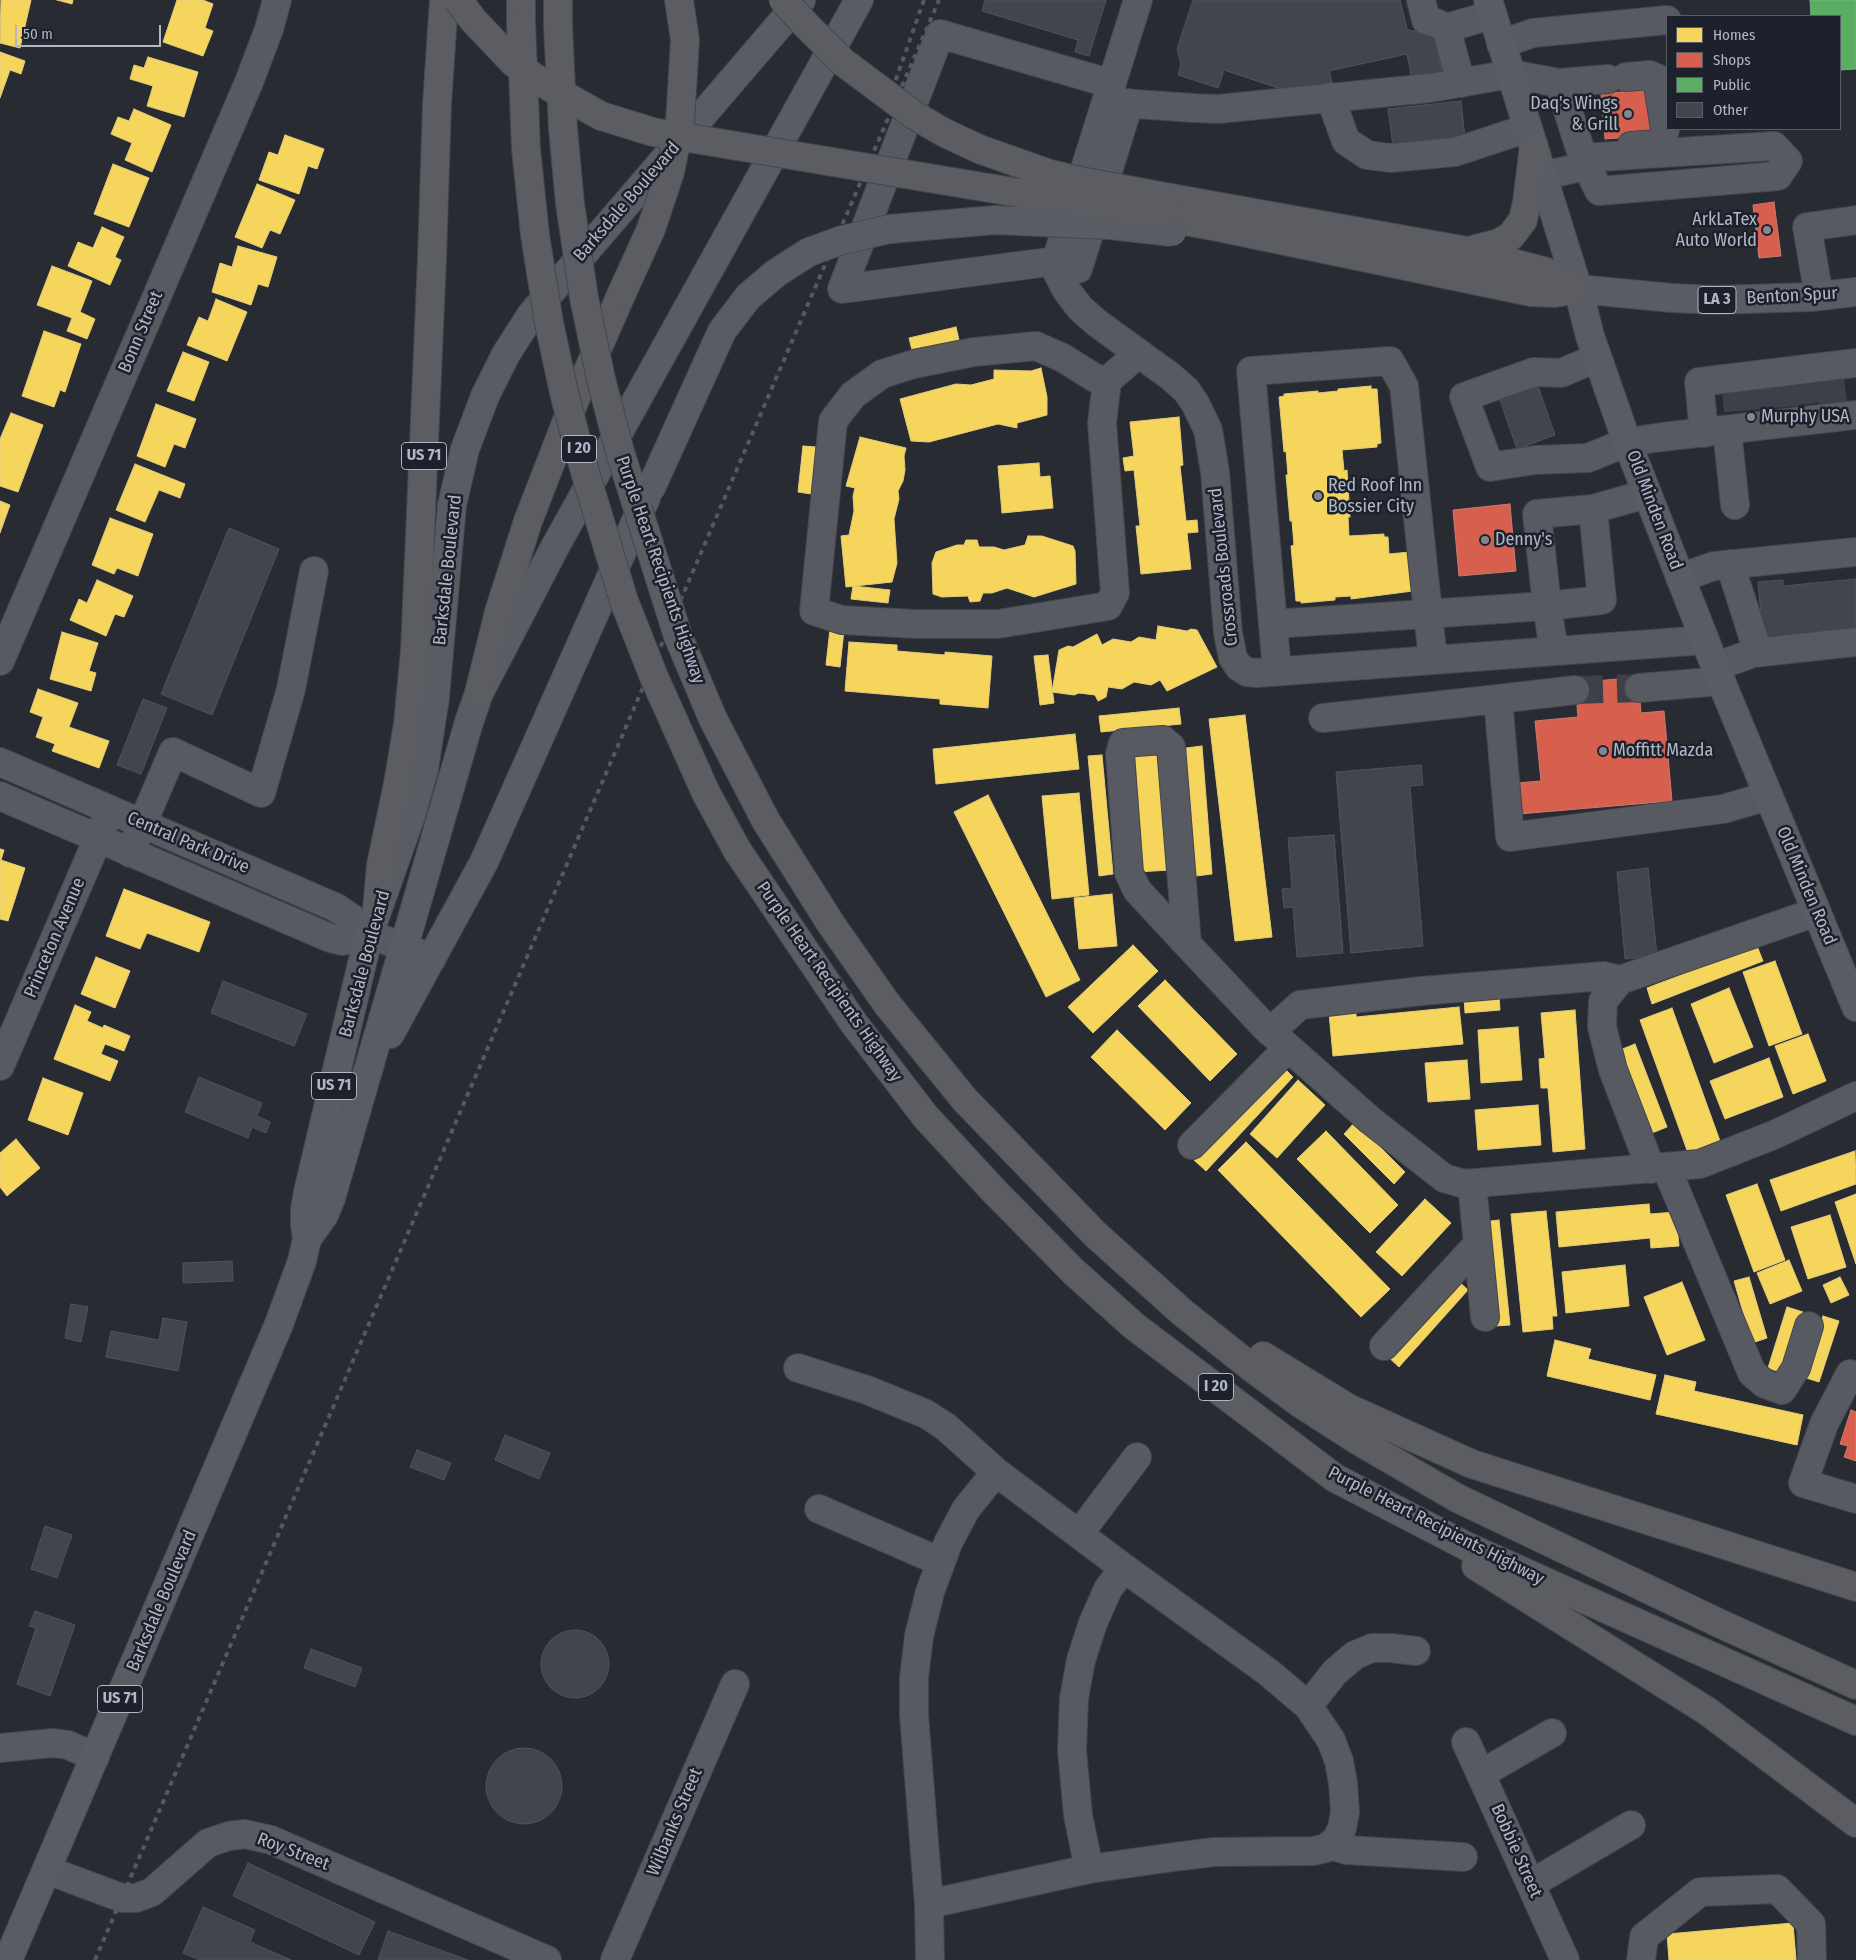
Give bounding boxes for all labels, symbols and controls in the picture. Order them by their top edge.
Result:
scale bar [18,15,164,47]
legend [1666,15,1841,130]
text: 50 m [23,25,53,43]
text: Homes [1713,26,1755,44]
text: Shops [1713,51,1751,69]
text: Public [1713,76,1750,94]
place label: Daq's Wings & Grill [1530,93,1618,136]
text: Other [1713,101,1748,119]
marker: Daq's Wings & Grill [1622,108,1634,120]
street label: Barksdale Boulevard [569,138,685,266]
place label: ArkLaTex Auto World [1675,209,1757,252]
marker: ArkLaTex Auto World [1761,224,1773,236]
street label: Benton Spur [1746,283,1838,309]
road number: LA 3 [1698,286,1736,314]
street label: Bonn Street [114,288,168,376]
place label: Murphy USA [1761,406,1849,428]
marker: Murphy USA [1745,411,1757,423]
road number: I 20 [562,436,596,462]
road number: US 71 [402,442,446,470]
street label: Old Minden Road [1621,447,1687,573]
street label: Purple Heart Recipients Highway [611,453,709,687]
place label: Red Roof Inn Bossier City [1328,475,1422,518]
street label: Crossroads Boulevard [1205,487,1243,647]
marker: Red Roof Inn Bossier City [1312,490,1324,502]
street label: Barksdale Boulevard [429,494,467,646]
place label: Denny's [1495,529,1552,551]
marker: Denny's [1479,534,1491,546]
place label: Moffitt Mazda [1613,740,1713,762]
marker: Moffitt Mazda [1597,745,1609,757]
street label: Central Park Drive [124,808,252,878]
street label: Old Minden Road [1771,824,1841,948]
street label: Princeton Avenue [20,875,90,1001]
street label: Purple Heart Recipients Highway [752,878,906,1086]
street label: Barksdale Boulevard [335,888,395,1040]
road number: US 71 [312,1072,356,1100]
road number: I 20 [1198,1374,1234,1400]
street label: Purple Heart Recipients Highway [1324,1462,1548,1590]
street label: Barksdale Boulevard [123,1527,201,1675]
road number: US 71 [98,1686,142,1712]
street label: Wilbanks Street [643,1765,707,1879]
street label: Bobbie Street [1486,1801,1546,1901]
street label: Roy Street [254,1828,332,1876]

